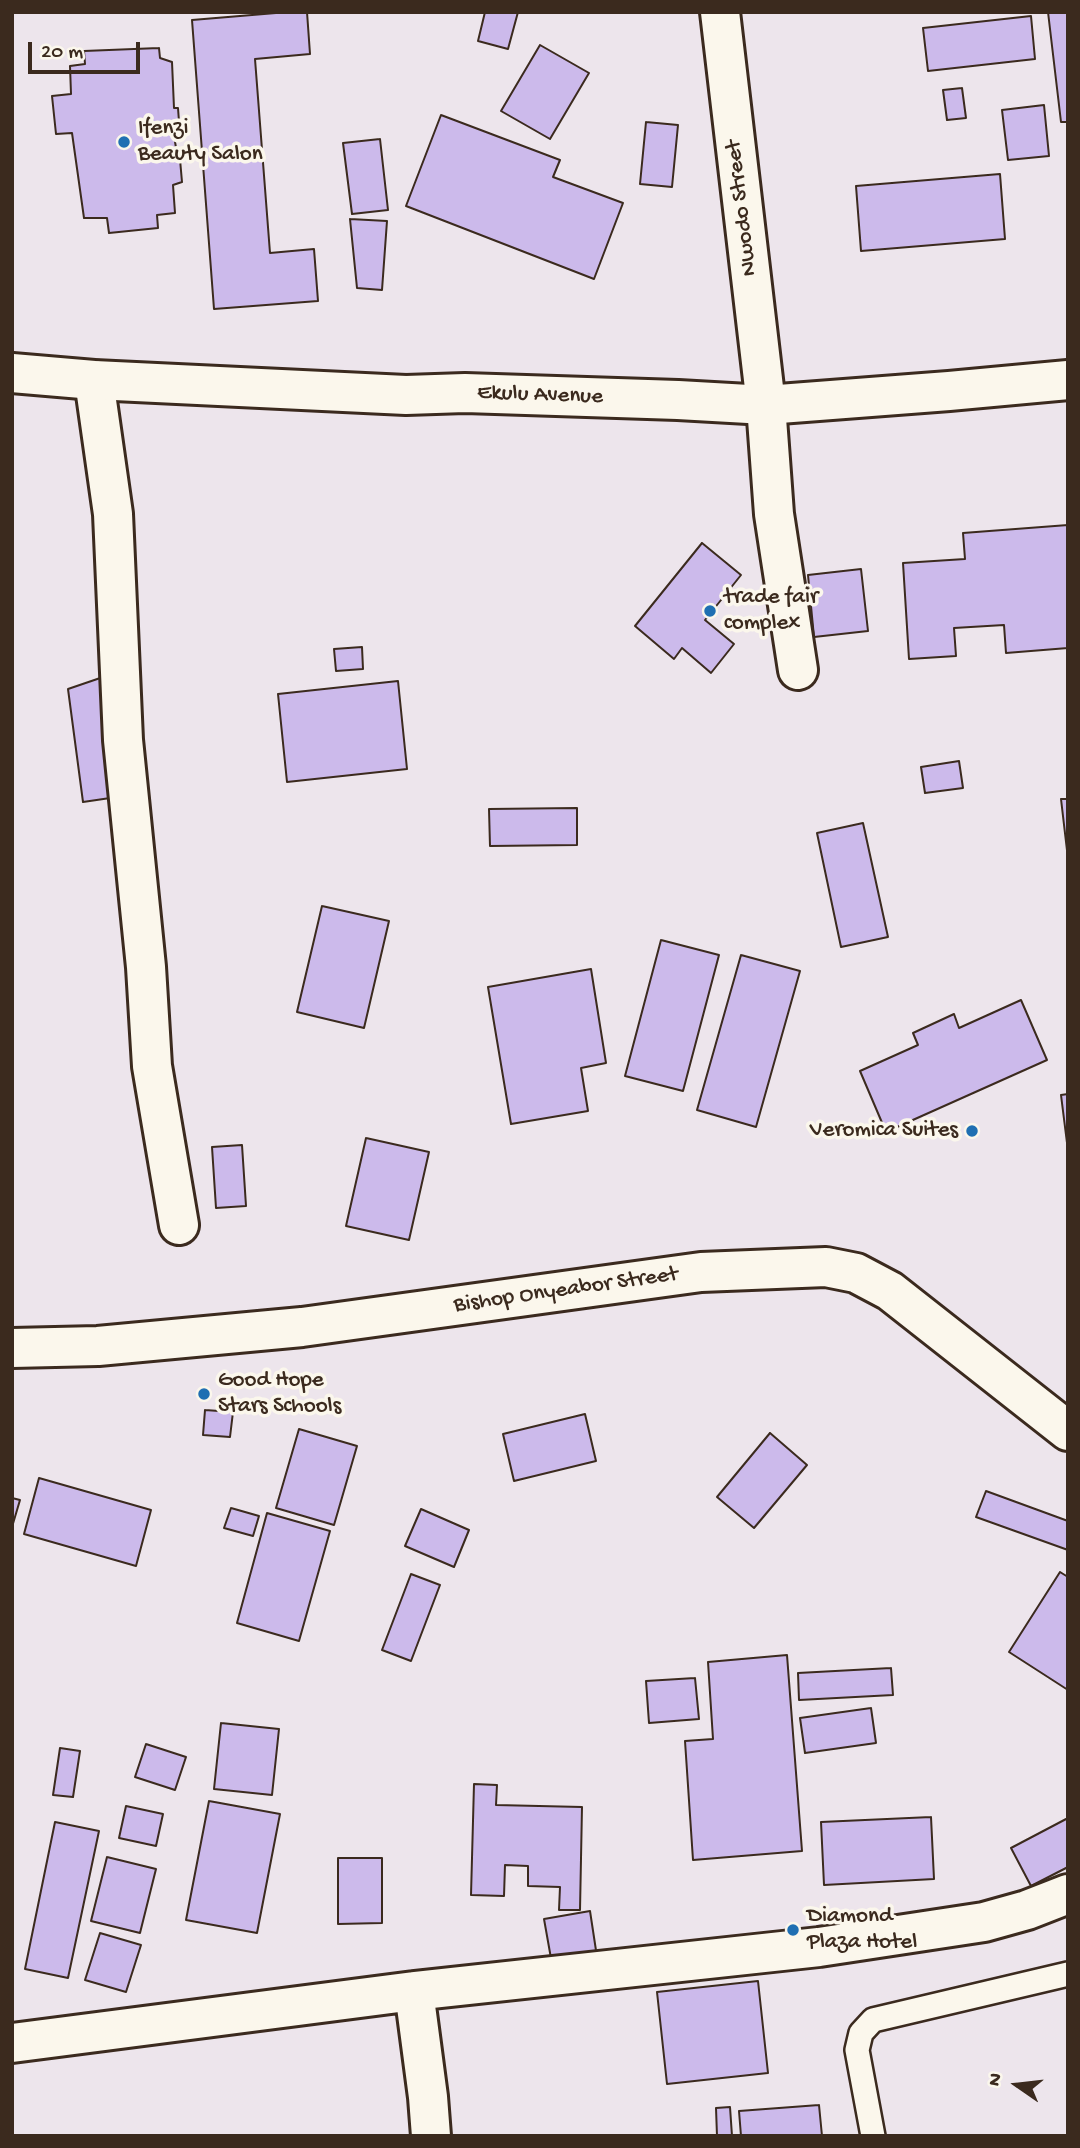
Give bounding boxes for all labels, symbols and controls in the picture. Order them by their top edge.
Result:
scale bar [32,28,144,72]
text: 20 m [41,41,83,66]
place label: Ifenzi Beauty Salon [138,115,263,169]
marker: Ifenzi Beauty Salon [116,134,132,150]
street label: Nwodo Street [721,138,765,278]
street label: Ekulu Avenue [477,380,603,412]
place label: trade fair complex [724,584,818,638]
marker: trade fair complex [702,603,718,619]
place label: Veromica Suites [810,1117,958,1145]
marker: Veromica Suites [964,1123,980,1139]
street label: Bishop Onyeabor Street [452,1262,680,1320]
place label: Good Hope Stars Schools [218,1367,341,1421]
marker: Good Hope Stars Schools [196,1386,212,1402]
place label: Diamond Plaza Hotel [807,1903,917,1957]
marker: Diamond Plaza Hotel [785,1922,801,1938]
north arrow [982,2050,1052,2120]
text: N [983,2071,1009,2089]

